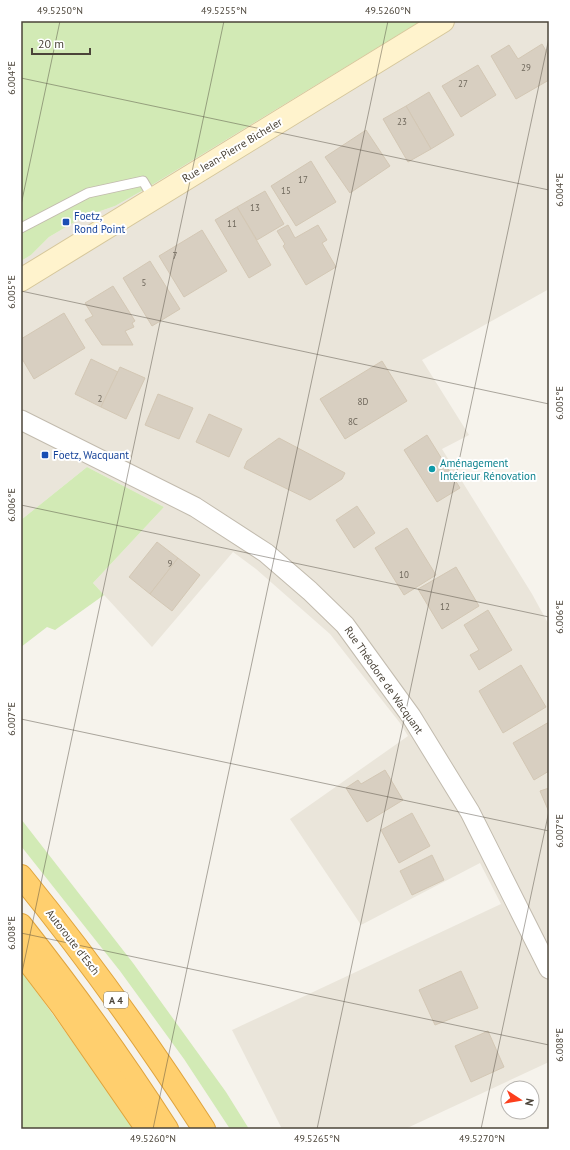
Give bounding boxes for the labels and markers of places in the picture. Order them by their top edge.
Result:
place label: Foetz, Rond Point [74,209,125,236]
marker: Foetz, Rond Point [61,217,71,227]
place label: Foetz, Wacquant [53,448,129,462]
marker: Foetz, Wacquant [40,450,50,460]
place label: Aménagement Intérieur Rénovation [440,456,536,483]
marker: Aménagement Intérieur Rénovation [427,464,437,474]

